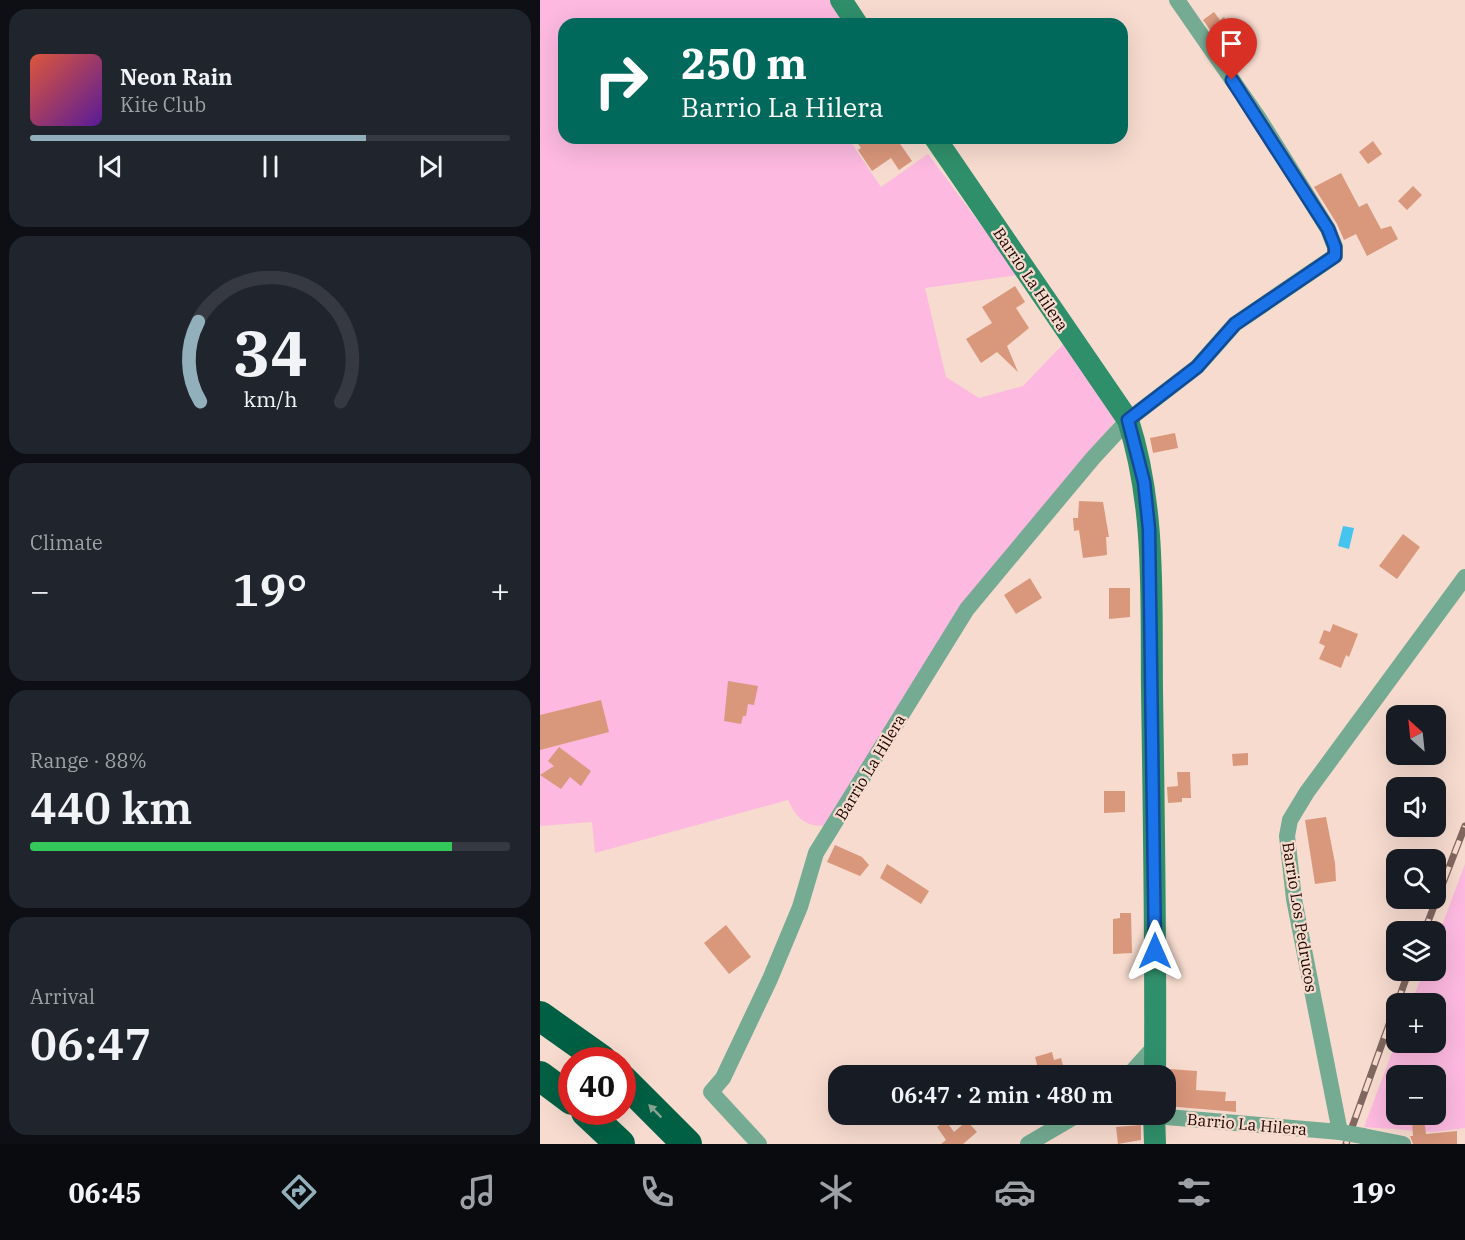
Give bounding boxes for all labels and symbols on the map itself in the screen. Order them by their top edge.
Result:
pin [1206,18,1257,80]
street label: Barrio La Hilera [989,224,1073,335]
north arrow [1386,705,1446,765]
street label: Barrio La Hilera [830,710,910,824]
street label: Barrio Los Pedrucos [1278,840,1322,994]
position arrow [1123,919,1187,983]
speed limit sign: 40 [558,1047,636,1125]
one-way arrow [649,1104,663,1118]
street label: Barrio La Hilera [1186,1109,1308,1139]

